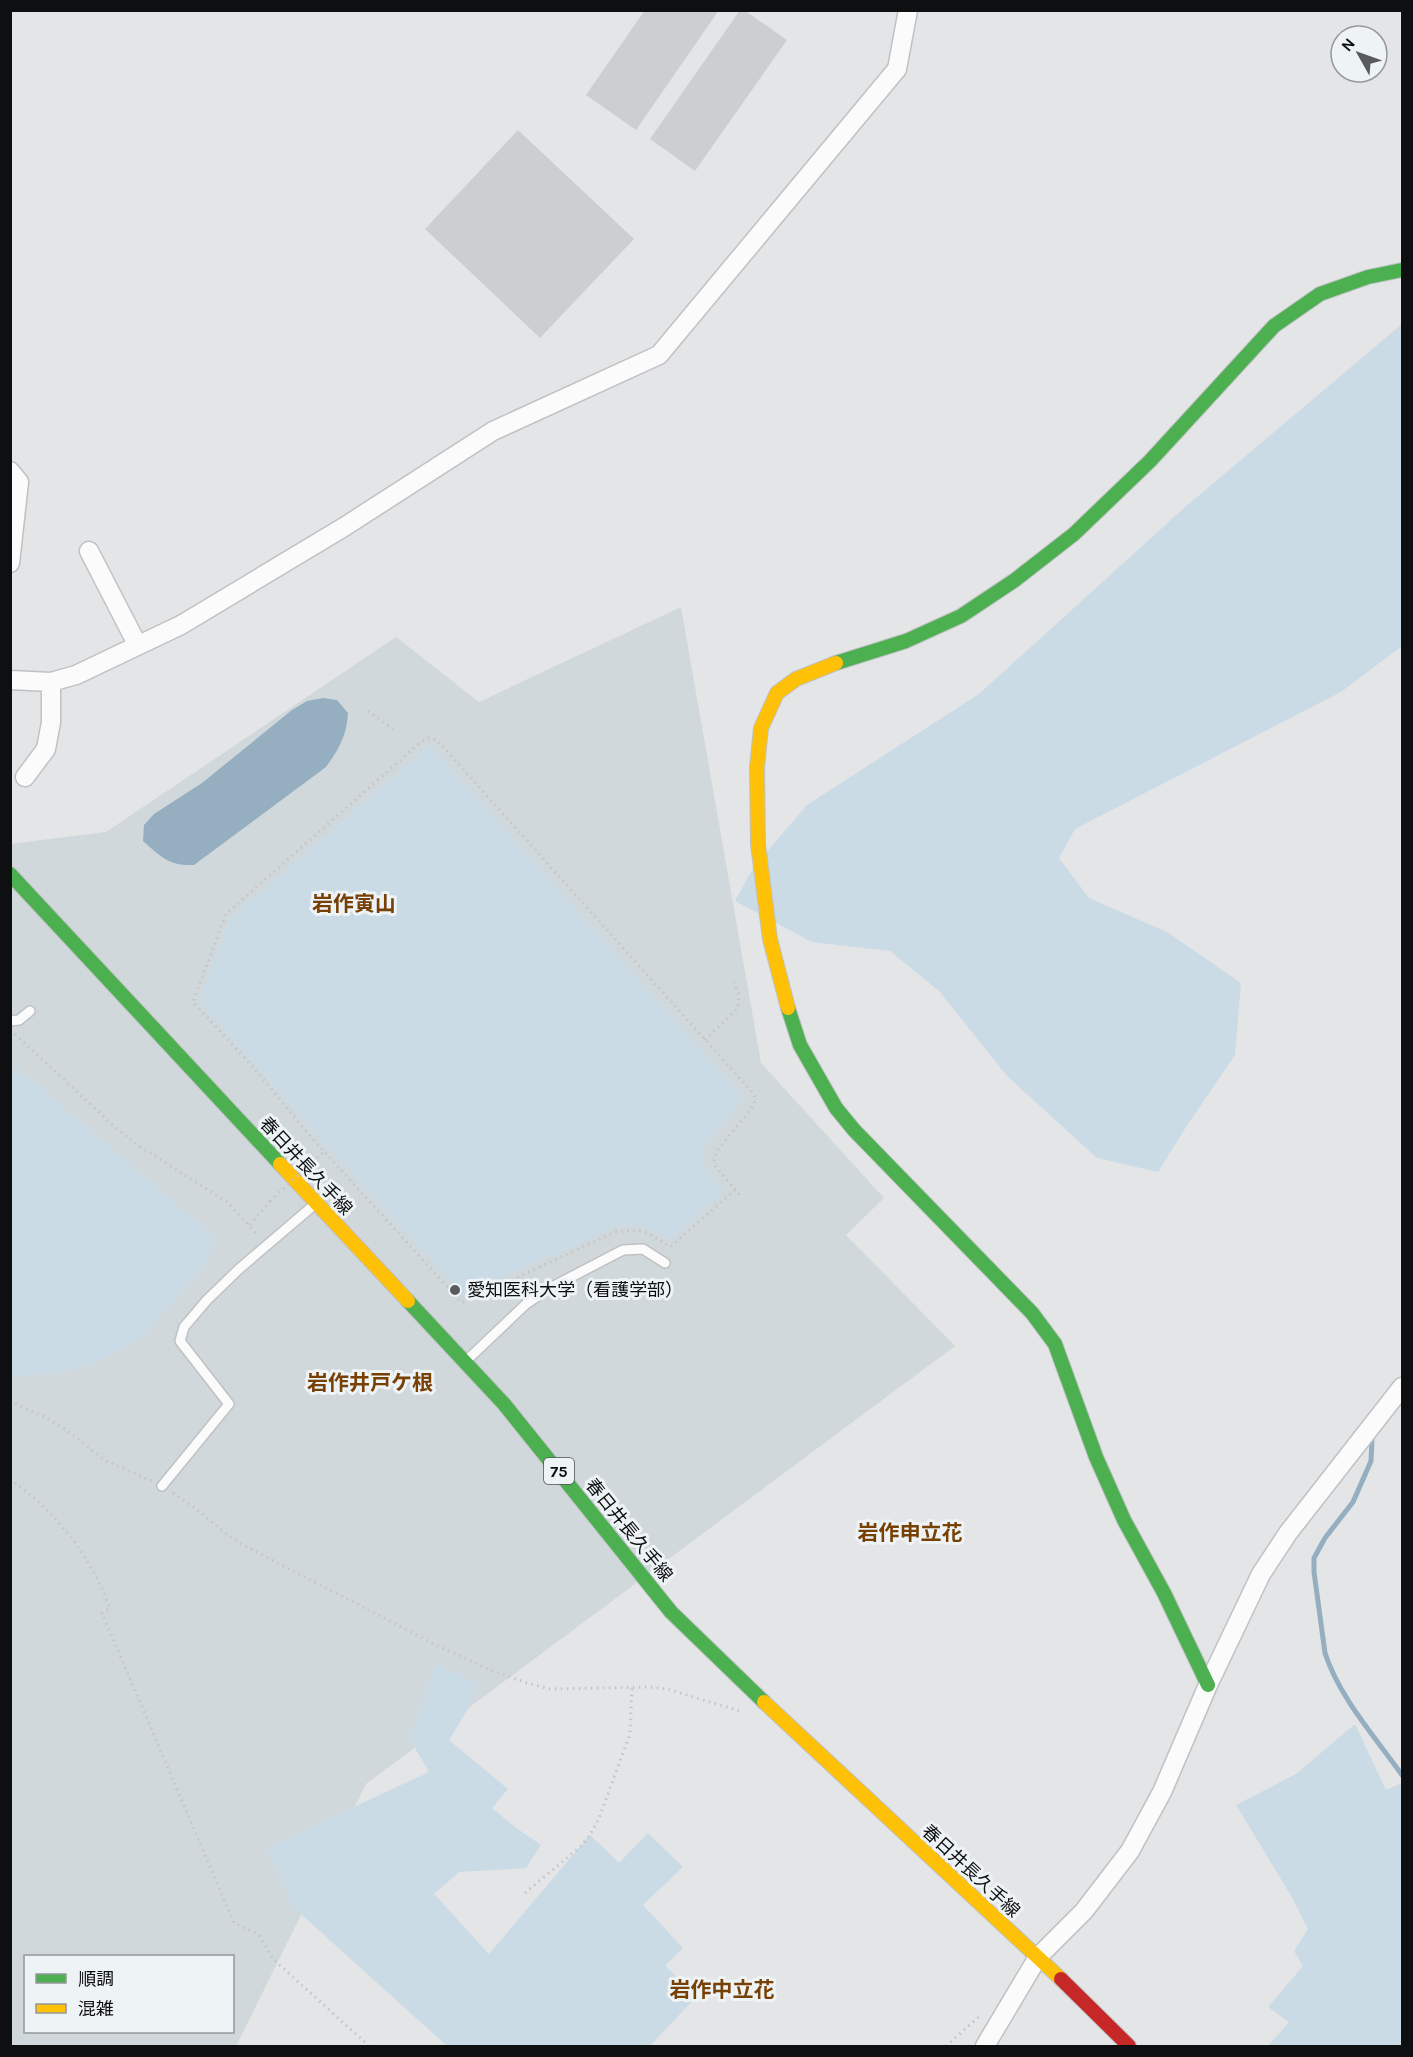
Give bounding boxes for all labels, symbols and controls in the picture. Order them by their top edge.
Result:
north arrow [1329,24,1389,84]
text: N [1337,34,1359,55]
district label: 岩作寅山 [312,892,396,916]
street label: 春日井長久手線 [255,1112,357,1220]
place label: 愛知医科大学（看護学部） [467,1279,683,1301]
marker: 愛知医科大学（看護学部） [448,1283,462,1297]
district label: 岩作井戸ケ根 [307,1371,433,1395]
road number: 75 [544,1458,574,1484]
street label: 春日井長久手線 [581,1474,677,1586]
district label: 岩作申立花 [858,1521,963,1545]
street label: 春日井長久手線 [917,1820,1025,1922]
legend [24,1955,234,2033]
text: 順調 [78,1968,114,1990]
district label: 岩作中立花 [670,1978,775,2002]
text: 混雑 [78,1998,114,2020]

